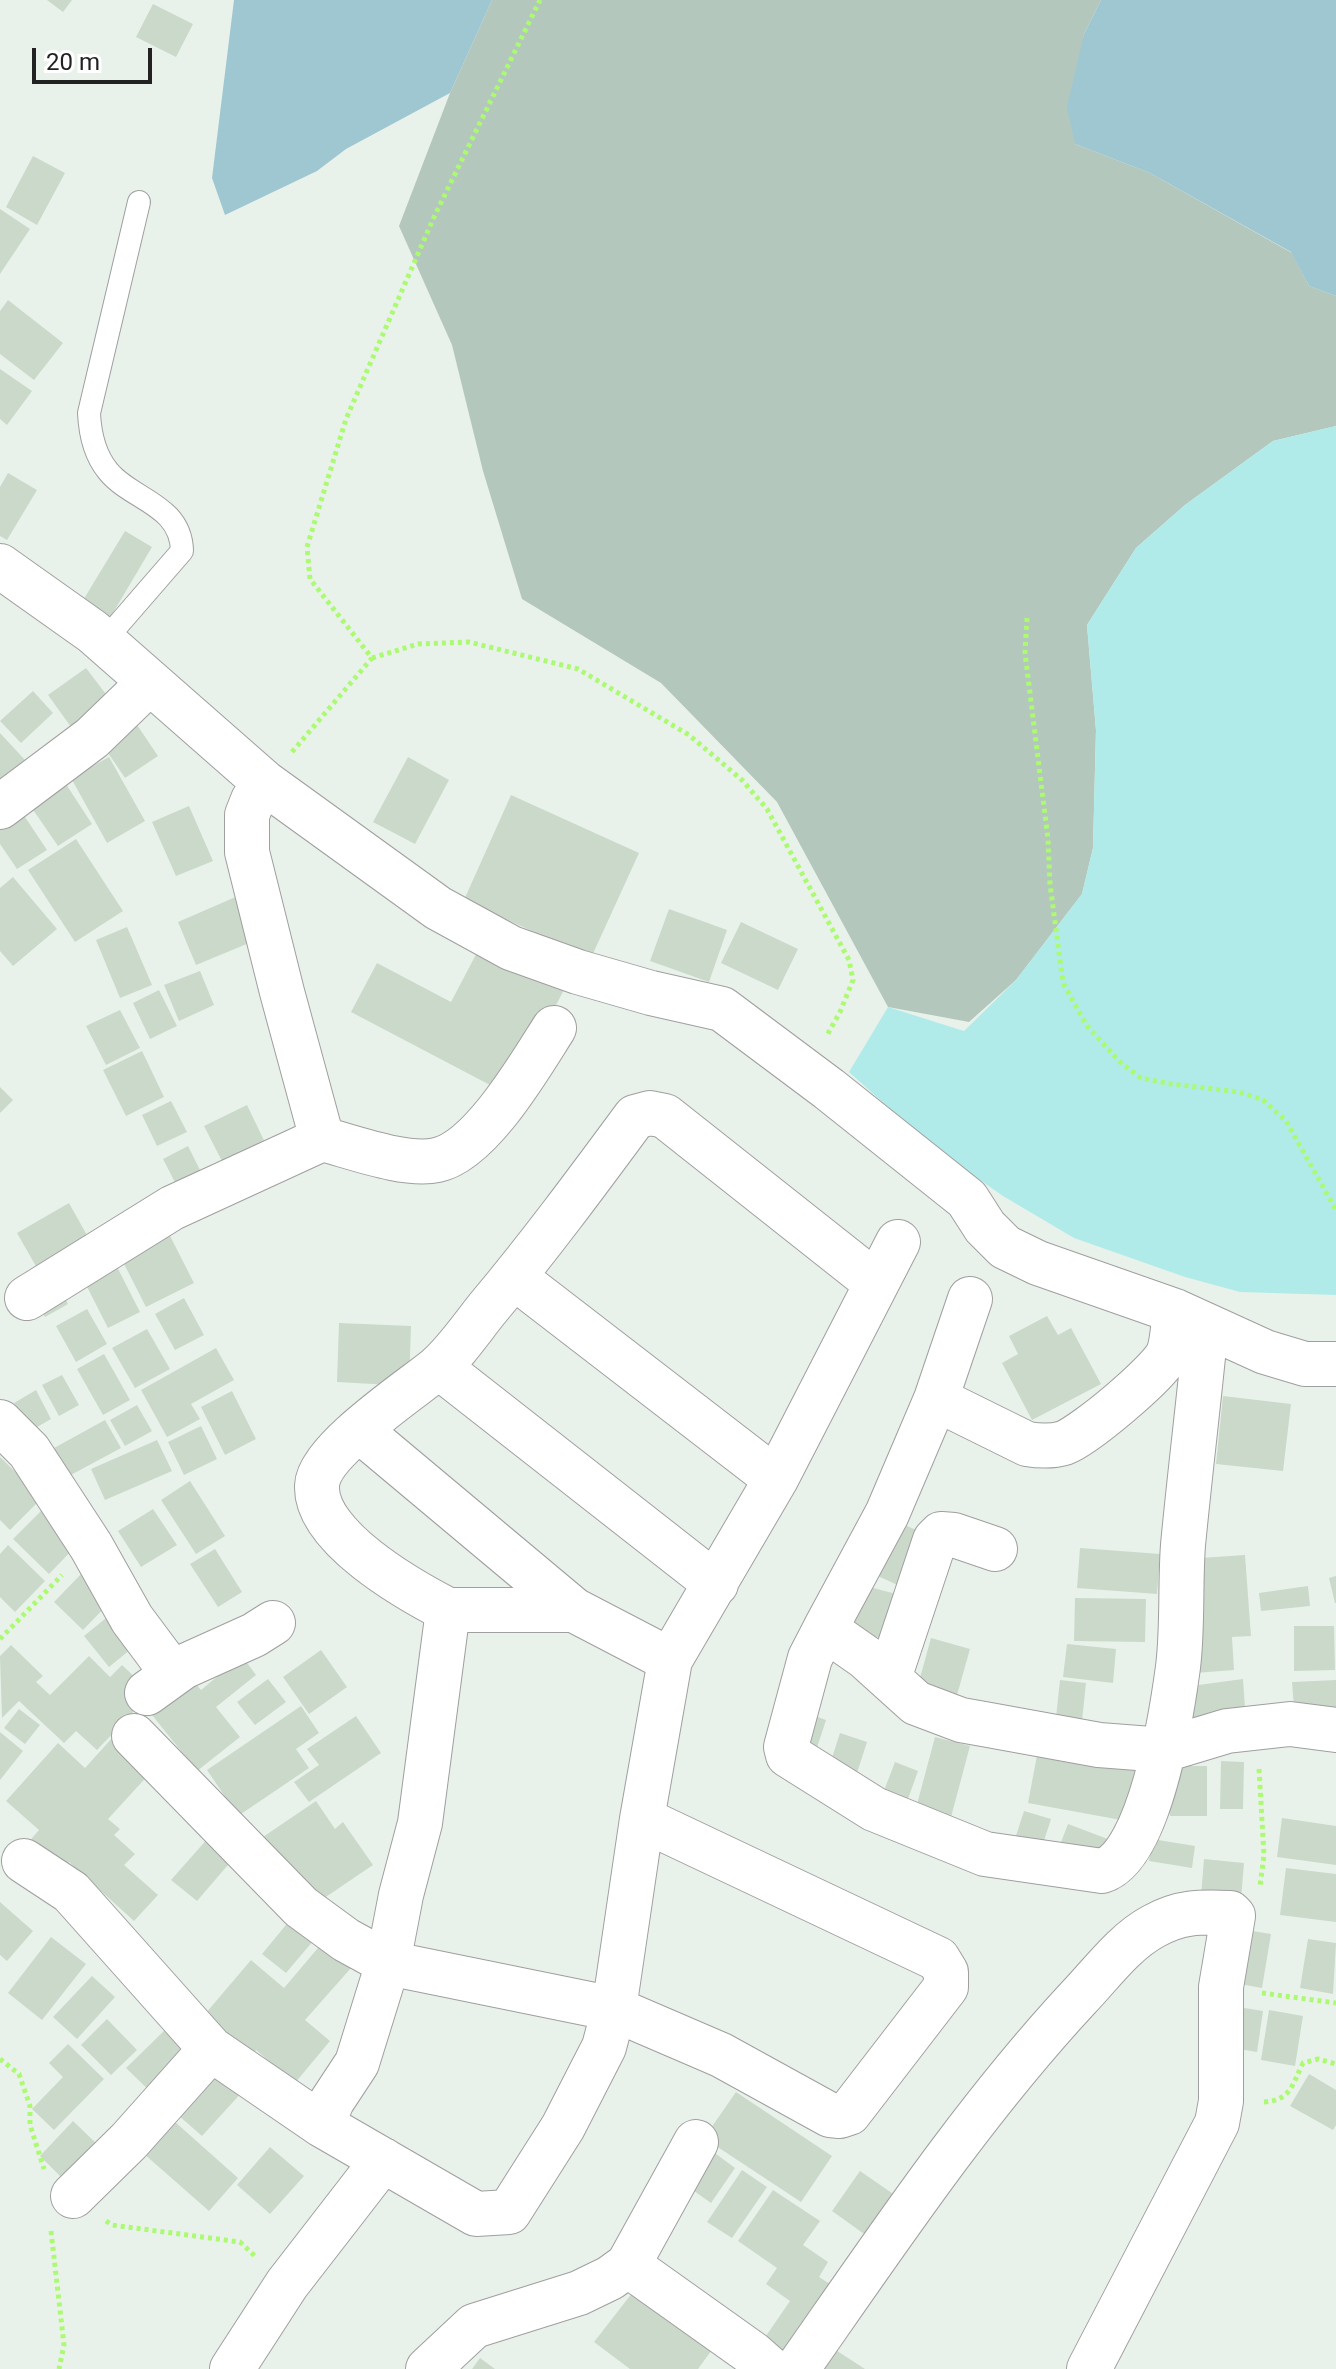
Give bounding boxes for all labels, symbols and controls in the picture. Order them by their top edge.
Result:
scale bar [36,32,156,82]
text: 20 m [46,48,100,76]

